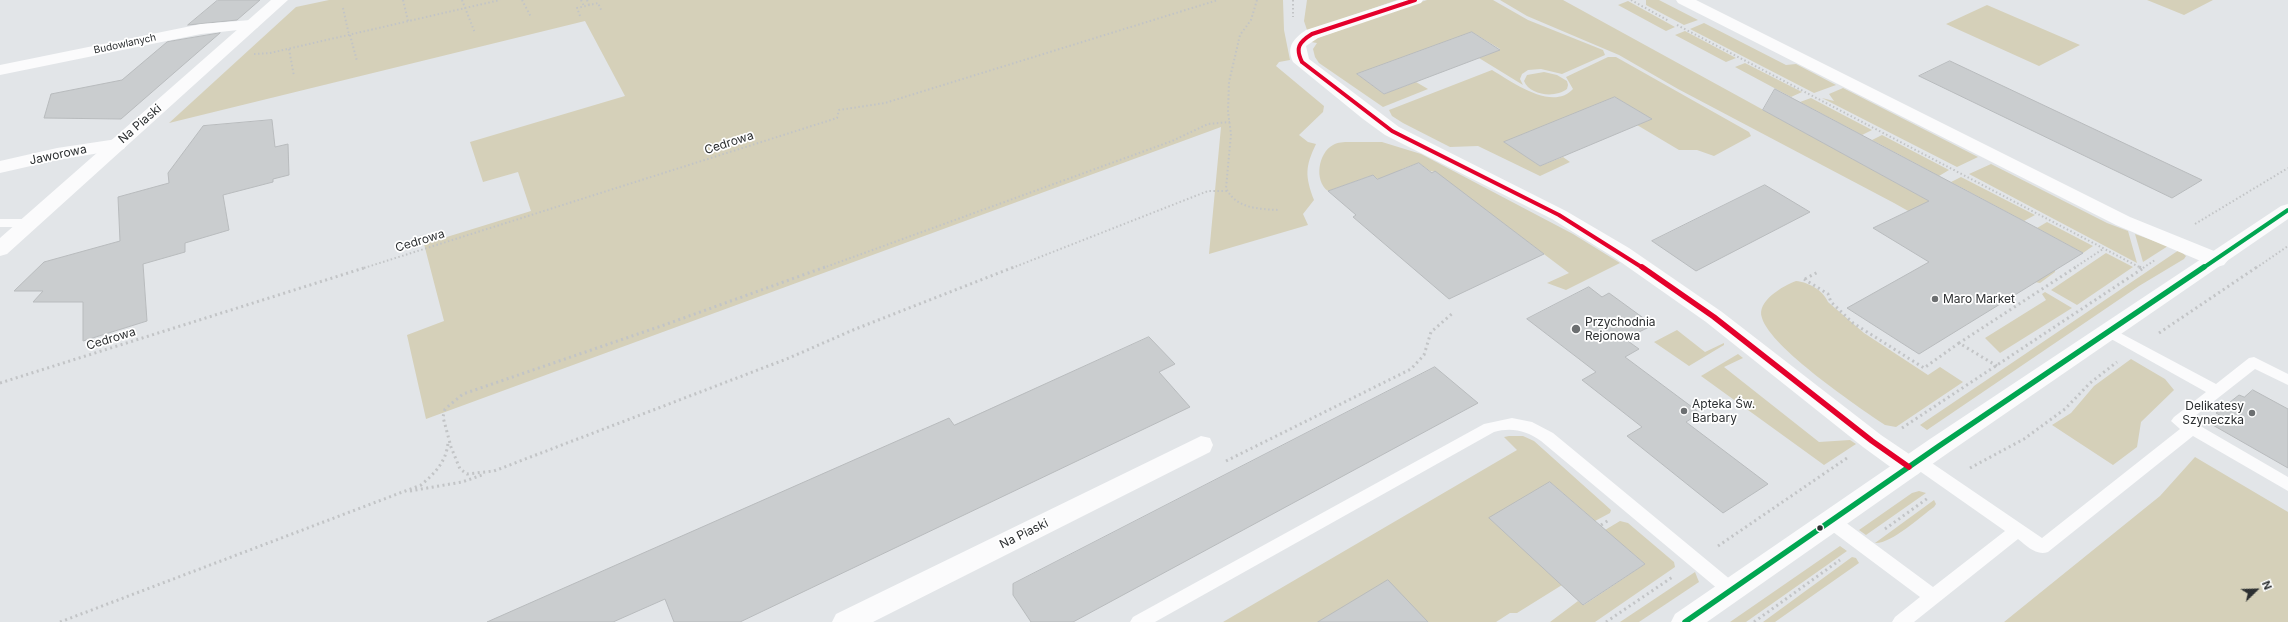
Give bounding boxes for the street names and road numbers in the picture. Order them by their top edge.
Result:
street label: Budowlanych [93,32,157,56]
street label: Na Piaski [116,101,164,147]
street label: Cedrowa [703,128,755,158]
street label: Jaworowa [28,142,88,168]
street label: Cedrowa [394,227,446,255]
street label: Cedrowa [85,325,137,353]
street label: Na Piaski [997,516,1051,552]

